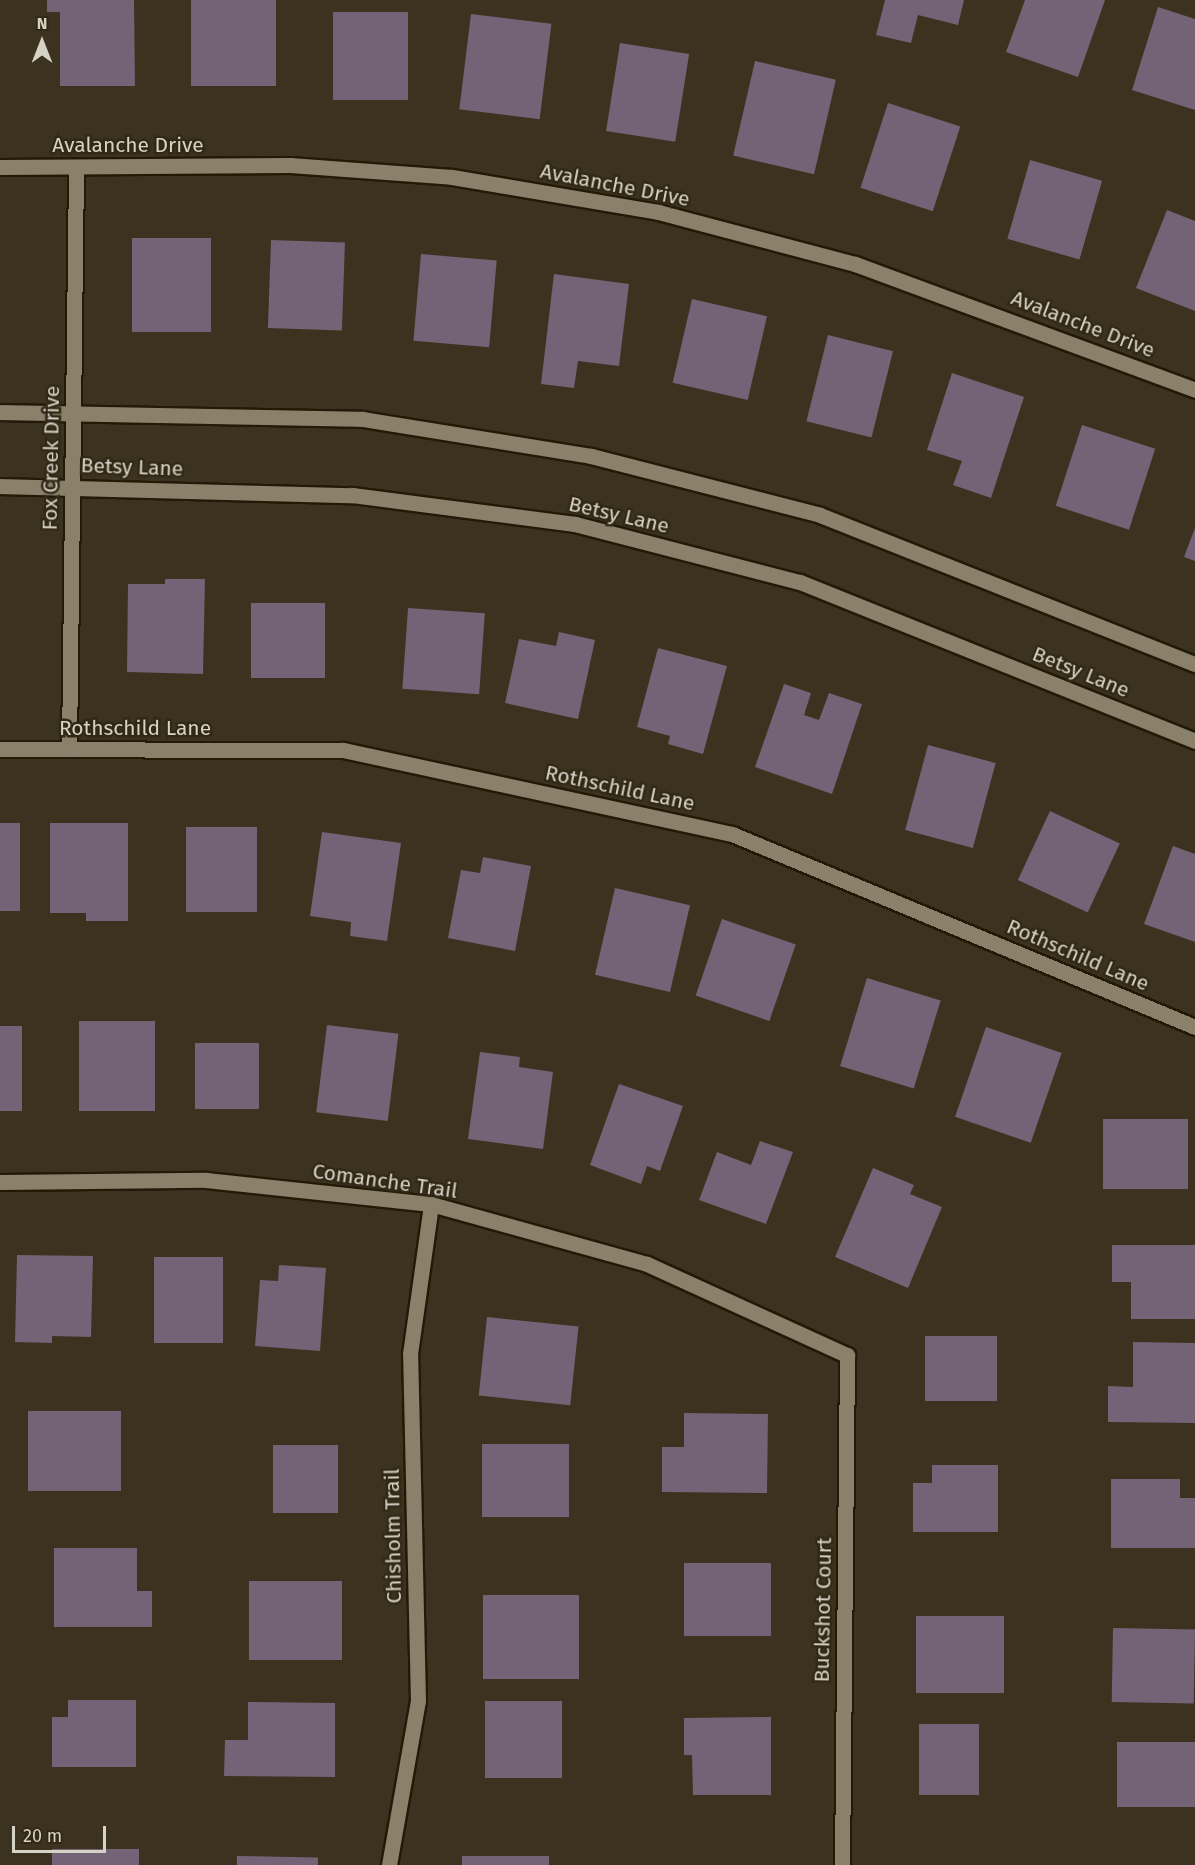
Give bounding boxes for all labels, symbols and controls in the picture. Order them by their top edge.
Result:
north arrow [12,12,72,72]
text: N [37,14,47,33]
street label: Avalanche Drive [52,132,204,158]
street label: Avalanche Drive [538,158,692,212]
street label: Avalanche Drive [1008,285,1158,363]
street label: Fox Creek Drive [37,385,65,531]
street label: Betsy Lane [80,453,184,481]
street label: Betsy Lane [566,491,672,539]
street label: Betsy Lane [1029,641,1133,703]
street label: Rothschild Lane [59,715,211,741]
street label: Rothschild Lane [543,760,697,816]
street label: Rothschild Lane [1003,914,1153,996]
street label: Comanche Trail [311,1158,459,1204]
street label: Chisholm Trail [379,1468,407,1604]
street label: Buckshot Court [809,1537,837,1683]
scale bar [15,1814,110,1852]
text: 20 m [23,1825,62,1847]

